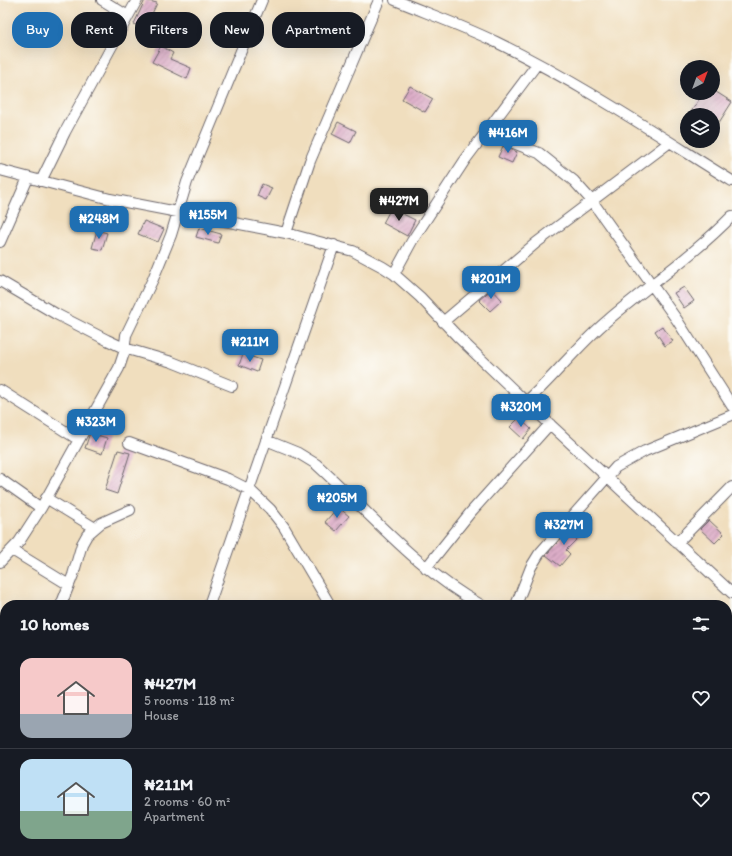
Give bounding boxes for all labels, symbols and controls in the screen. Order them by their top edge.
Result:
chip: Buy [12,12,63,48]
chip: Rent [71,12,127,48]
chip: Filters [135,12,202,48]
chip: New [210,12,264,48]
chip: Apartment [272,12,365,48]
north arrow [680,60,720,100]
map controls [680,60,720,148]
button: layers [680,108,720,148]
pin: ₦416M [480,120,536,154]
text: ₦416M [488,125,528,140]
pin: ₦427M [371,188,427,222]
text: ₦427M [379,193,419,208]
pin: ₦155M [180,202,236,236]
pin: ₦248M [71,206,127,240]
text: ₦155M [189,207,227,222]
text: ₦248M [79,211,119,226]
pin: ₦201M [463,266,519,300]
text: ₦201M [471,271,511,286]
pin: ₦211M [222,329,278,363]
text: ₦211M [231,334,269,349]
pin: ₦320M [493,394,549,428]
text: ₦320M [501,399,541,414]
pin: ₦323M [68,409,124,443]
text: ₦323M [76,414,116,429]
pin: ₦205M [309,485,365,519]
text: ₦205M [317,490,357,505]
pin: ₦327M [536,512,592,546]
text: ₦327M [544,517,584,532]
icon: filters [690,613,712,635]
text: 10 homes [20,614,89,634]
text: ₦427M [144,673,196,693]
icon: home [52,674,100,722]
icon: heart [690,687,712,709]
text: 5 rooms · 118 m² [144,693,235,708]
text: House [144,708,179,723]
text: ₦211M [144,774,193,794]
icon: home [52,775,100,823]
icon: heart [690,788,712,810]
text: 2 rooms · 60 m² [144,794,230,809]
text: Apartment [144,809,205,824]

